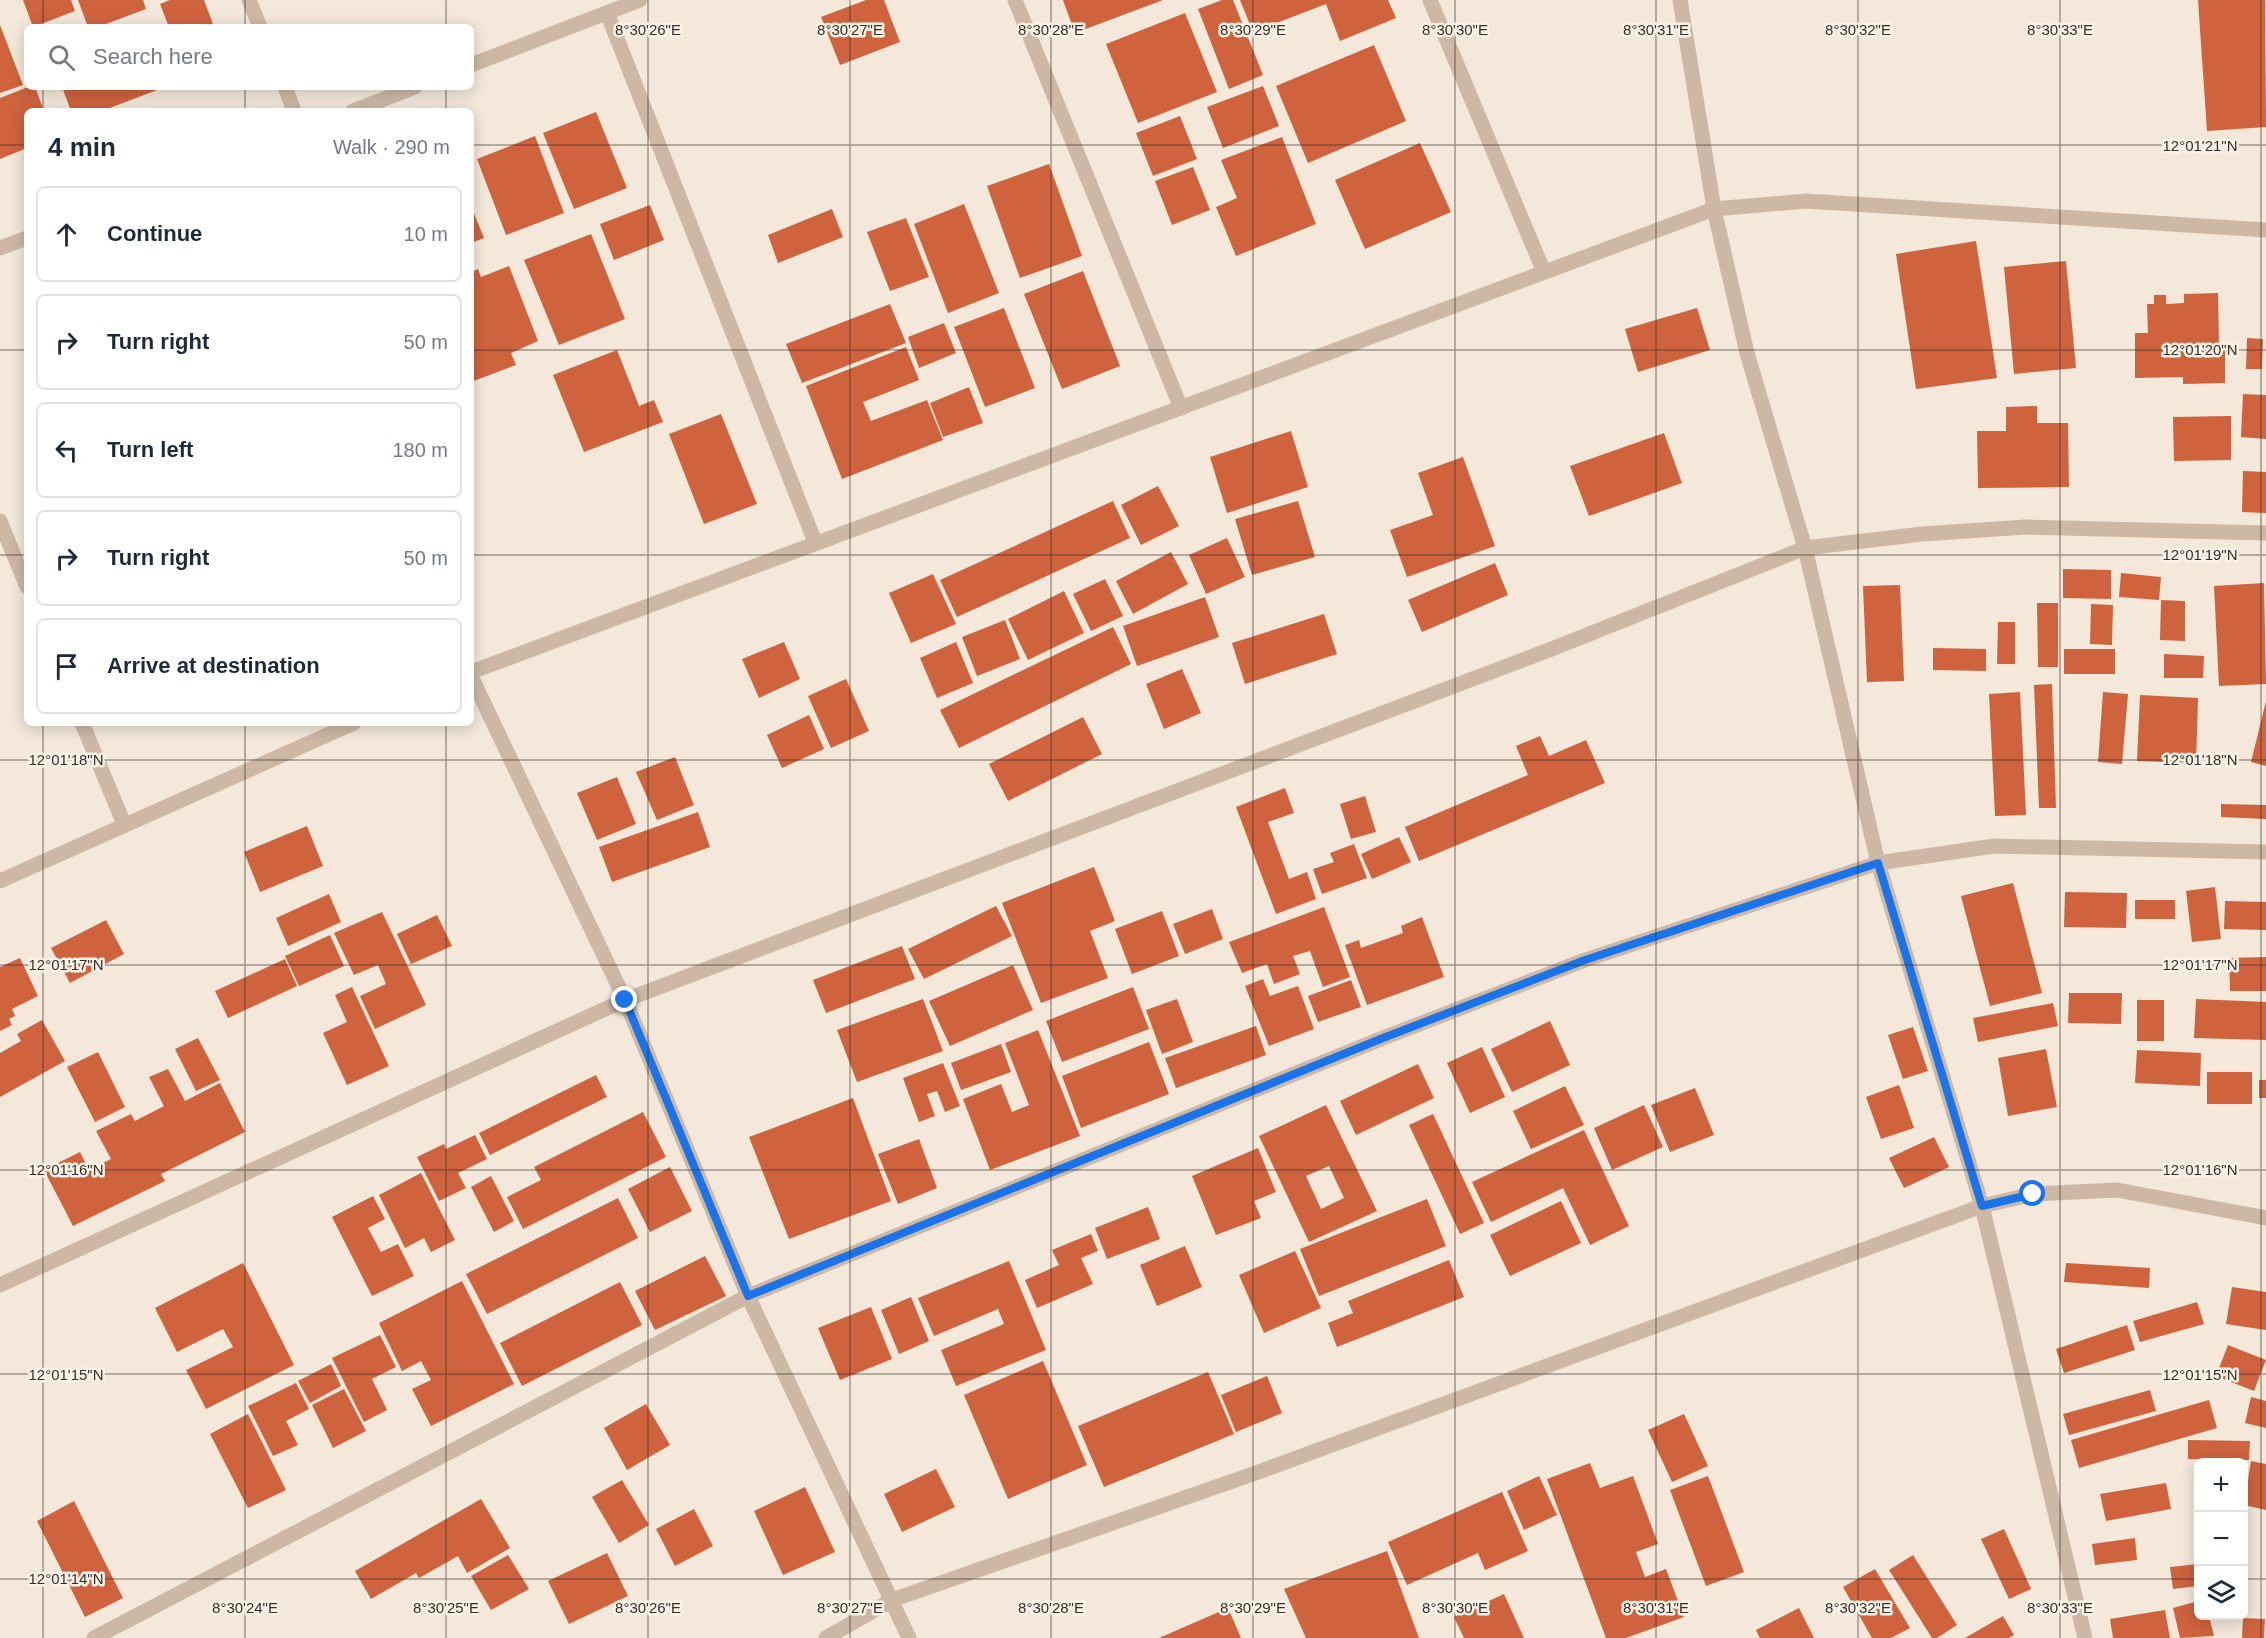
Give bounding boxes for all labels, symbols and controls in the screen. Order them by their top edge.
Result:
text: 8°30'26"E [615,21,681,38]
text: 8°30'27"E [817,21,883,38]
text: 8°30'28"E [1018,21,1084,38]
text: 8°30'29"E [1220,21,1286,38]
text: 8°30'30"E [1422,21,1488,38]
text: 8°30'31"E [1623,21,1689,38]
text: 8°30'32"E [1825,21,1891,38]
text: 8°30'33"E [2027,21,2093,38]
search box [24,24,474,90]
icon: search [45,41,78,74]
text: Search here [93,44,213,69]
text: 4 min [48,132,116,162]
text: Walk · 290 m [333,136,450,158]
text: 12°01'21"N [2162,137,2238,154]
icon: ahead [50,218,83,251]
text: Continue [107,221,202,246]
text: 10 m [404,223,448,245]
icon: right [50,326,83,359]
text: Turn right [107,329,209,354]
text: 50 m [404,331,448,353]
text: 12°01'20"N [2162,341,2238,358]
icon: left [50,434,83,467]
text: Turn left [107,437,193,462]
text: 180 m [392,439,448,461]
icon: right [50,542,83,575]
text: Turn right [107,545,209,570]
text: 12°01'19"N [2162,546,2238,563]
text: 50 m [404,547,448,569]
icon: arrive [50,650,83,683]
text: Arrive at destination [107,653,320,678]
text: 12°01'18"N [28,751,104,768]
text: 12°01'18"N [2162,751,2238,768]
text: 12°01'17"N [28,956,104,973]
text: 12°01'17"N [2162,956,2238,973]
route end [611,986,637,1012]
text: 12°01'16"N [28,1161,104,1178]
text: 12°01'16"N [2162,1161,2238,1178]
route start [2019,1180,2045,1206]
text: 12°01'15"N [28,1366,104,1383]
text: 12°01'15"N [2162,1366,2238,1383]
map controls [2194,1458,2248,1620]
button: + [2194,1458,2248,1512]
button: − [2194,1512,2248,1566]
button: layers [2194,1566,2248,1620]
text: 12°01'14"N [28,1570,104,1587]
text: 8°30'24"E [212,1599,278,1616]
text: 8°30'25"E [413,1599,479,1616]
text: 8°30'26"E [615,1599,681,1616]
text: 8°30'27"E [817,1599,883,1616]
text: 8°30'28"E [1018,1599,1084,1616]
text: 8°30'29"E [1220,1599,1286,1616]
text: 8°30'30"E [1422,1599,1488,1616]
text: 8°30'31"E [1623,1599,1689,1616]
text: 8°30'32"E [1825,1599,1891,1616]
text: 8°30'33"E [2027,1599,2093,1616]

